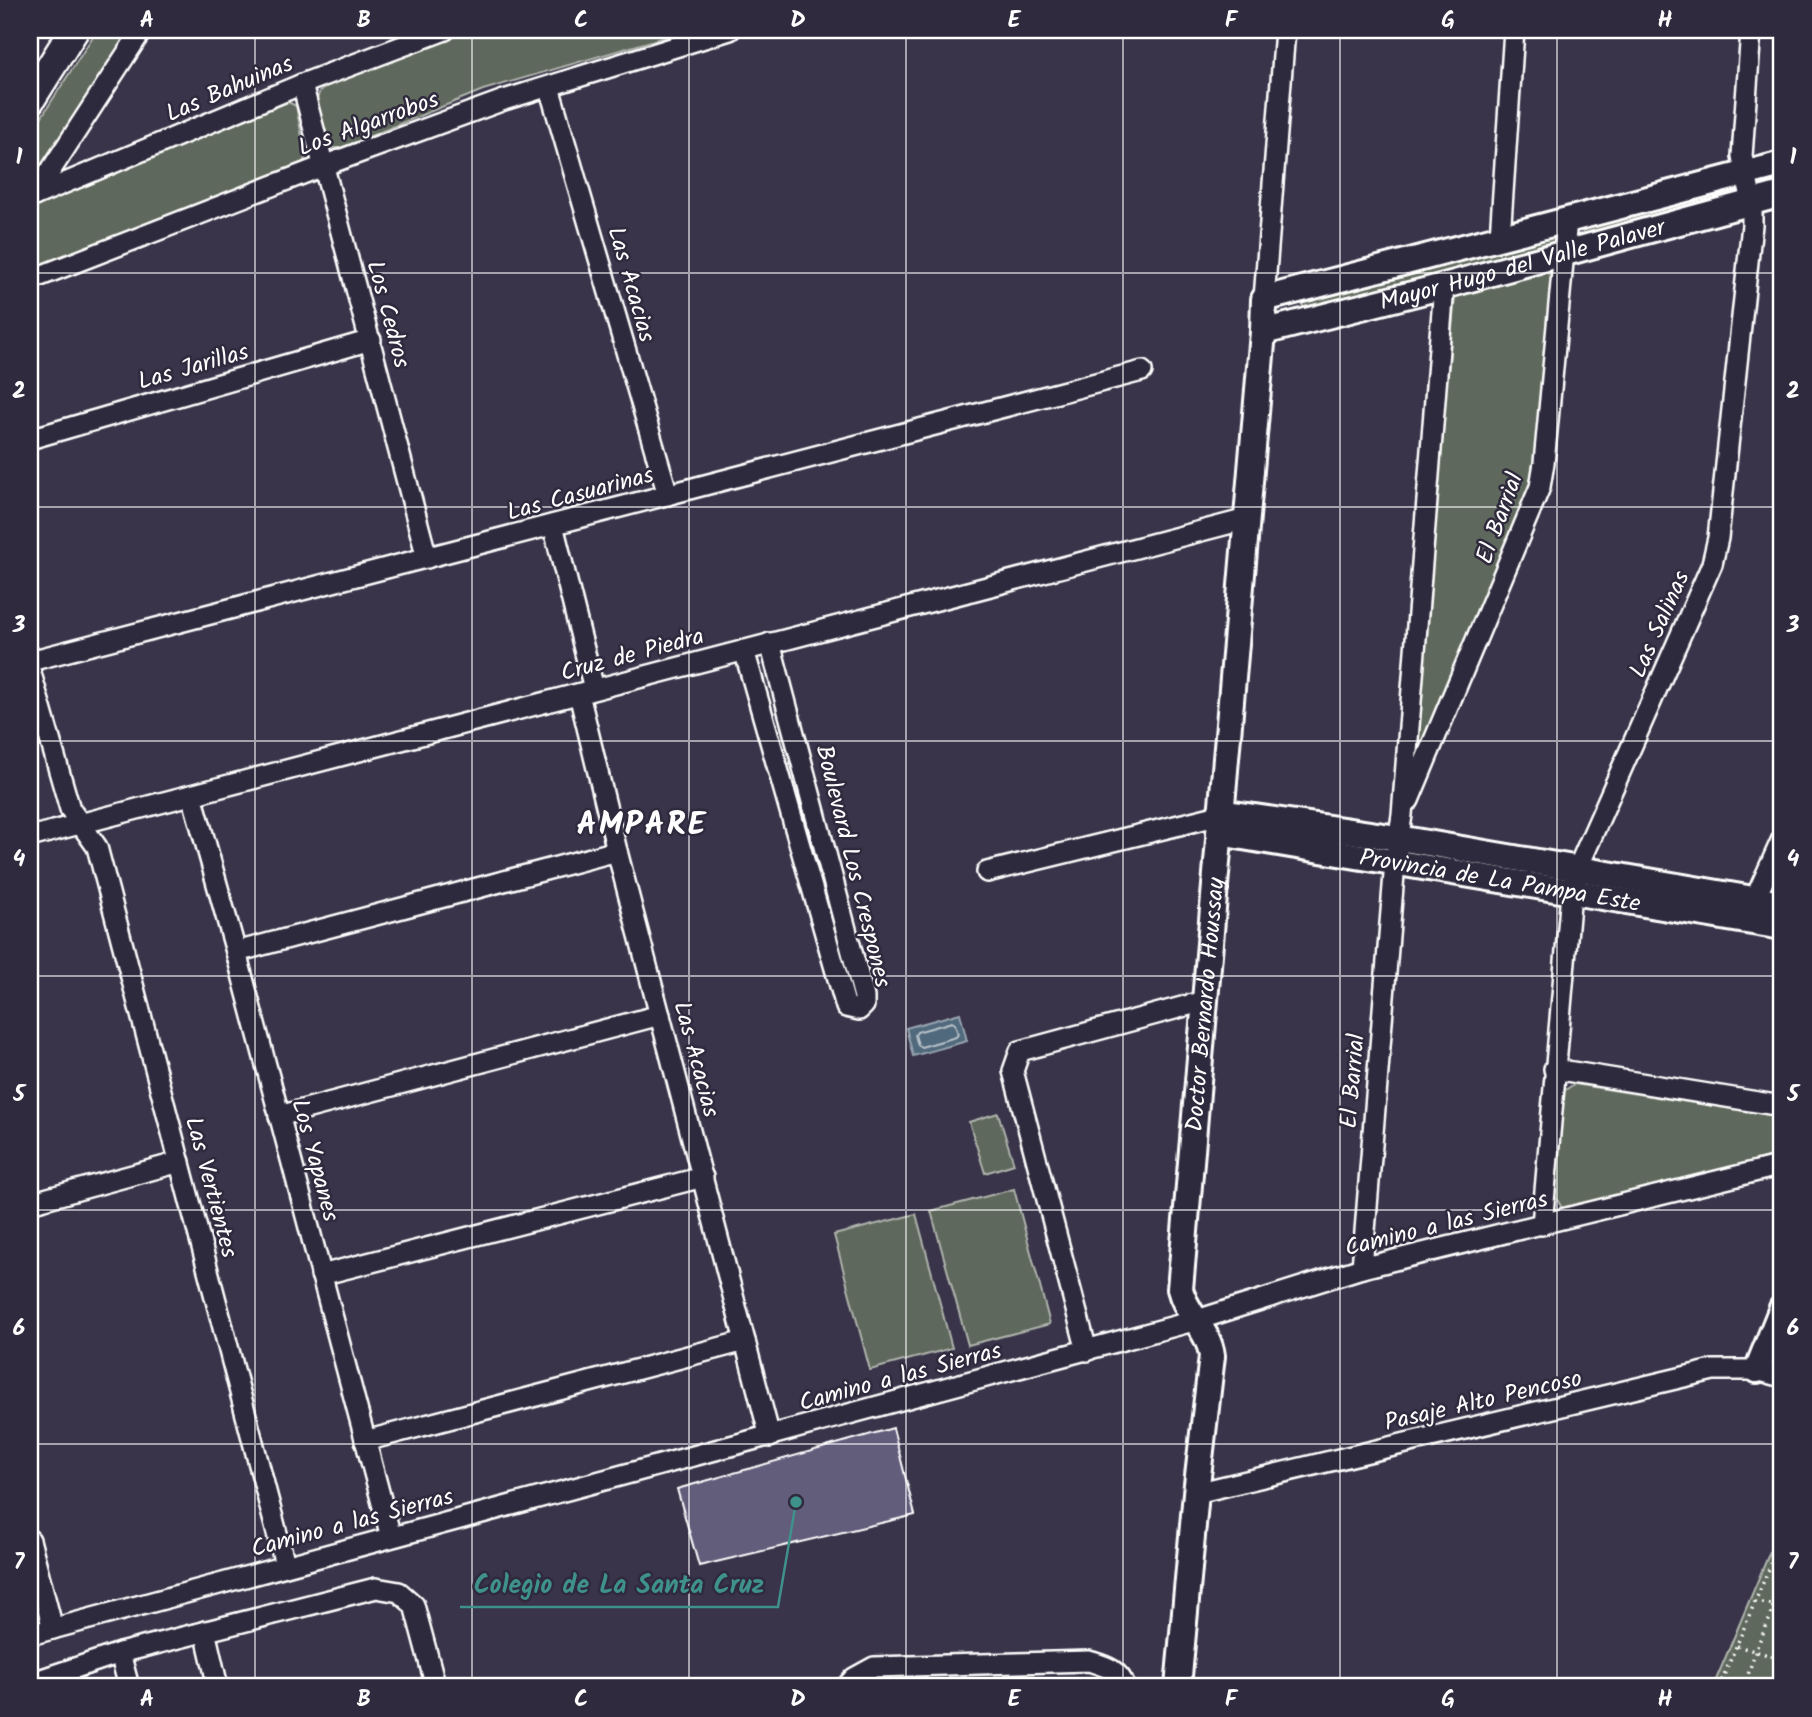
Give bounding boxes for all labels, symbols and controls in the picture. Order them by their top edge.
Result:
text: A [140,3,154,39]
text: B [357,3,371,39]
text: C [574,3,588,39]
text: D [790,3,806,39]
text: E [1008,3,1022,39]
text: F [1225,3,1239,39]
text: G [1441,3,1455,39]
text: H [1658,3,1673,39]
street label: Las Bahuinas [160,45,299,134]
street label: Los Algarrobos [293,81,444,168]
text: 1 [16,140,23,176]
text: 1 [1790,140,1797,176]
street label: Mayor Hugo del Valle Palaver [1376,208,1672,323]
street label: Las Acacias [595,222,666,347]
street label: Los Cedros [354,256,421,373]
street label: Las Jarillas [133,333,253,402]
text: 2 [12,374,26,410]
text: 2 [1786,374,1800,410]
street label: Las Casuarinas [503,456,658,533]
street label: El Barrial [1466,467,1535,570]
street label: Las Salinas [1619,565,1701,685]
text: 3 [12,608,26,644]
text: 3 [1786,608,1800,644]
street label: Cruz de Piedra [556,618,709,693]
street label: Boulevard Los Crespones [804,741,902,992]
district label: AMPARE [577,800,707,851]
street label: Provincia de La Pampa Este [1356,839,1644,924]
text: 4 [13,842,26,878]
text: 4 [1787,842,1800,878]
street label: Doctor Bernardo Houssay [1176,875,1237,1133]
street label: Las Acacias [661,997,730,1122]
street label: El Barrial [1330,1032,1377,1130]
text: 5 [12,1077,27,1113]
text: 5 [1786,1077,1801,1113]
street label: Los Yapanes [279,1095,350,1226]
street label: Las Vertientes [173,1112,248,1262]
street label: Camino a las Sierras [1341,1180,1552,1269]
text: 6 [13,1311,25,1347]
text: 6 [1787,1311,1799,1347]
street label: Camino a las Sierras [795,1332,1006,1423]
street label: Pasaje Alto Pencoso [1381,1360,1586,1443]
street label: Camino a las Sierras [247,1478,458,1569]
text: 7 [14,1545,26,1581]
text: 7 [1788,1545,1800,1581]
callout: Colegio de La Santa Cruz [460,1560,778,1607]
text: Colegio de La Santa Cruz [474,1565,764,1607]
text: A [140,1682,154,1717]
text: B [357,1682,371,1717]
text: C [574,1682,588,1717]
text: D [790,1682,806,1717]
text: E [1008,1682,1022,1717]
text: F [1225,1682,1239,1717]
text: G [1441,1682,1455,1717]
text: H [1658,1682,1673,1717]

